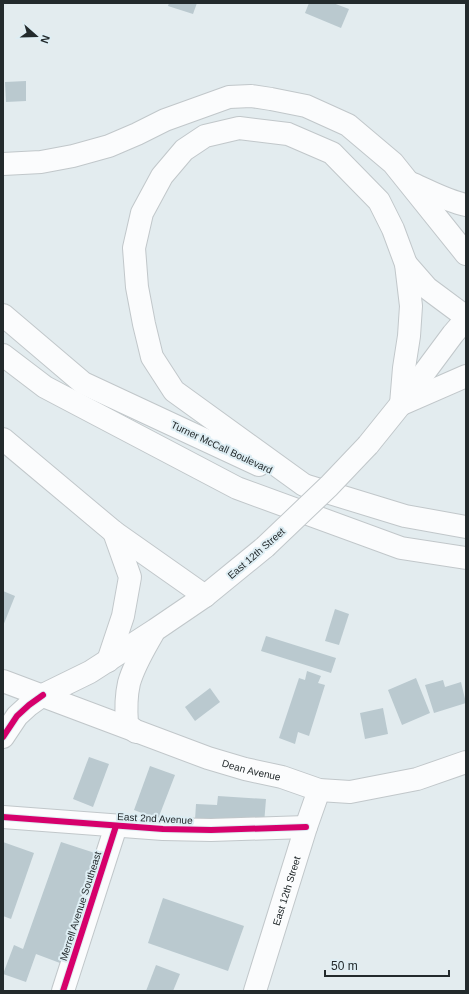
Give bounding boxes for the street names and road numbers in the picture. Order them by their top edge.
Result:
street label: Turner McCall Boulevard [170,419,274,476]
street label: East 12th Street [226,526,287,581]
street label: Dean Avenue [221,757,282,783]
street label: East 2nd Avenue [117,811,193,826]
street label: Merrell Avenue Southeast [58,850,103,962]
street label: East 12th Street [271,855,303,927]

